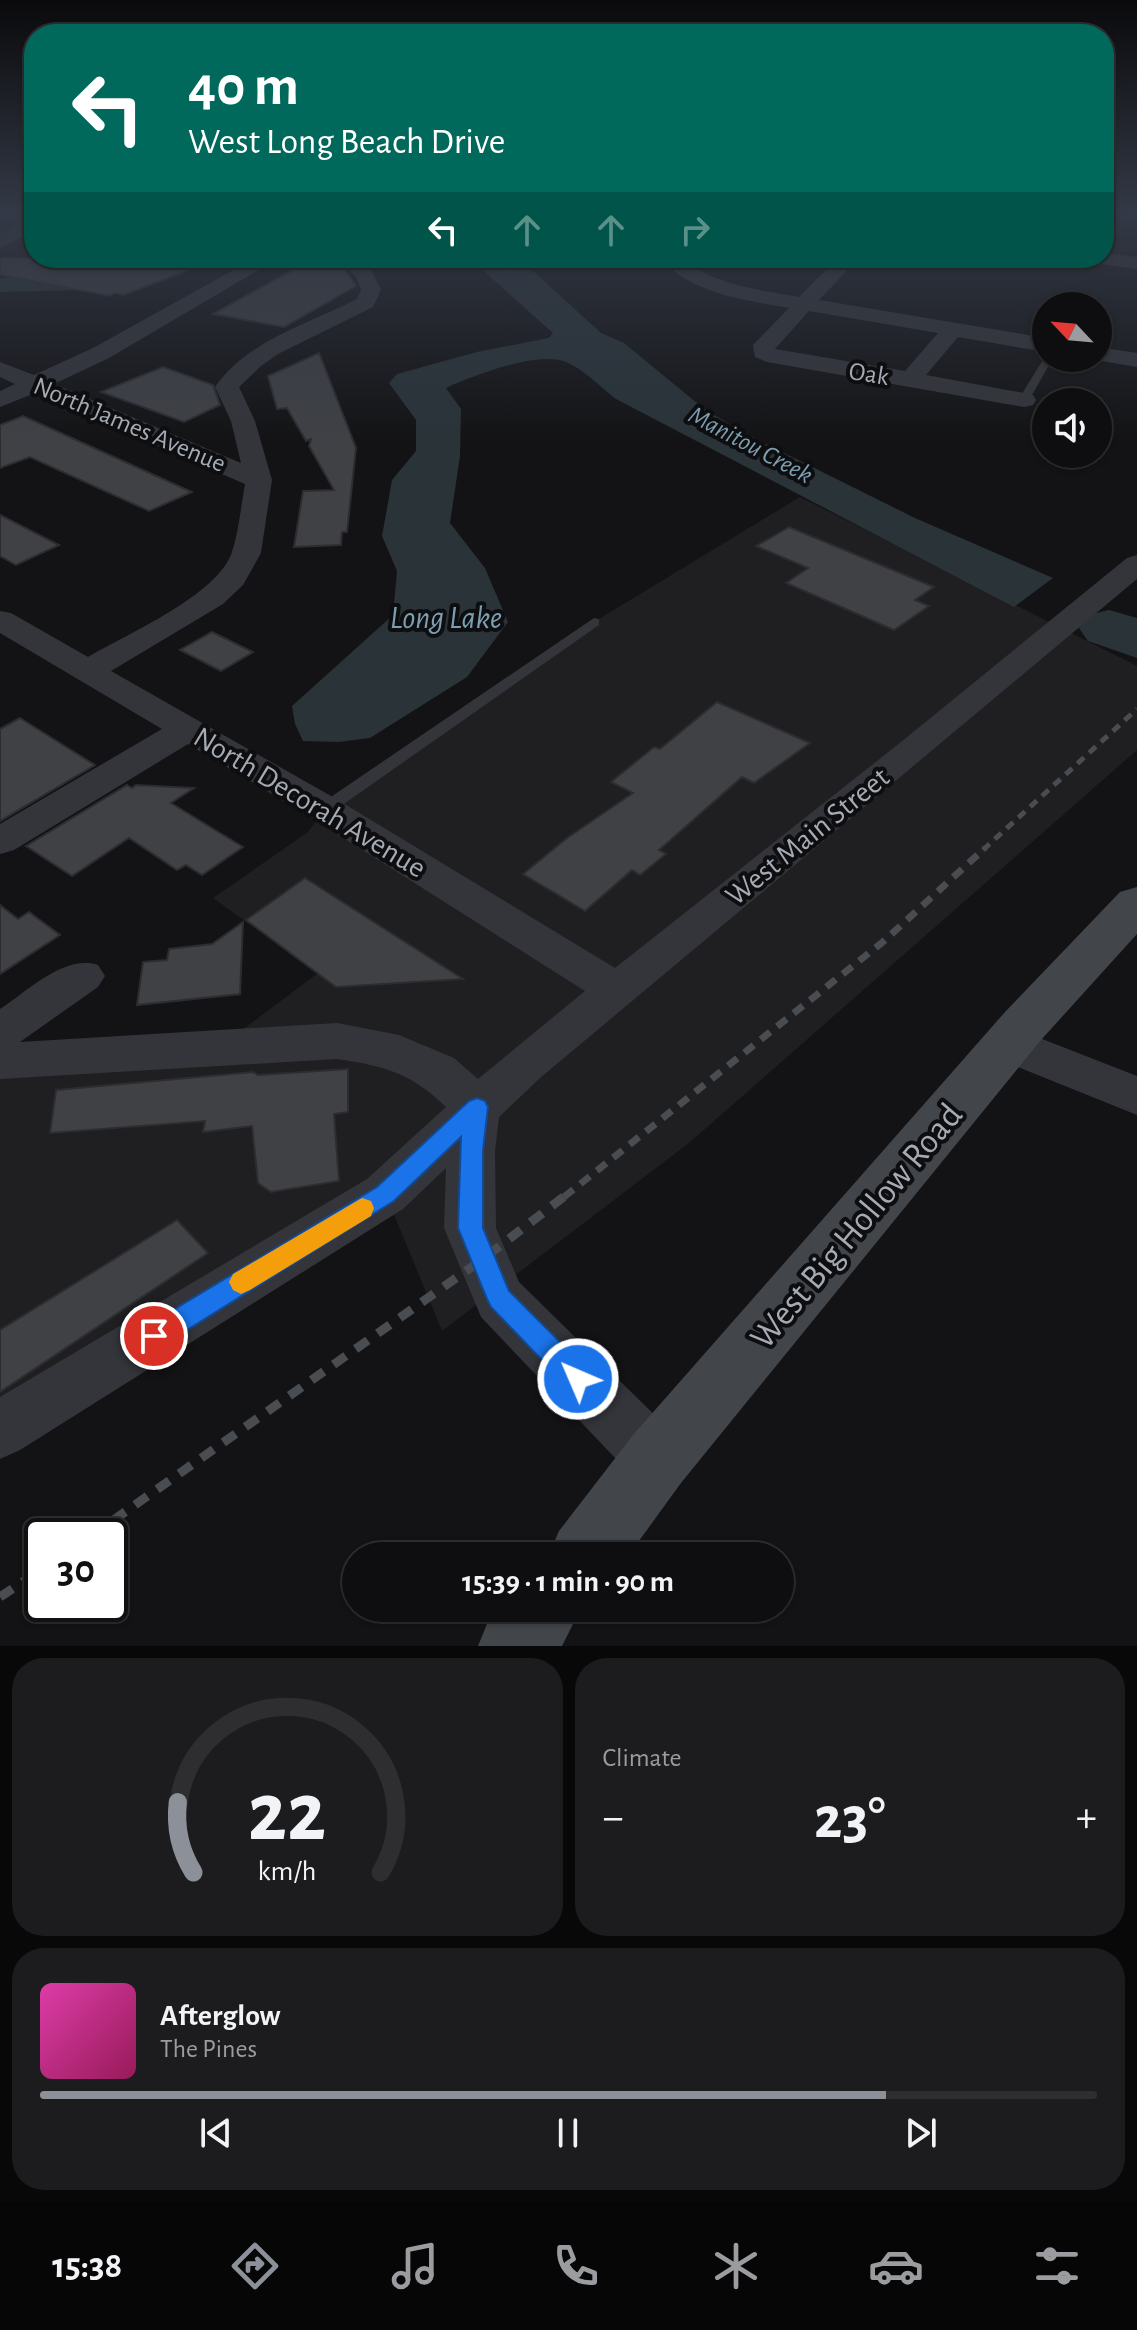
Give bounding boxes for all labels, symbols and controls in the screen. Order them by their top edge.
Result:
icon: left [56,56,160,160]
text: 40 m [188,59,299,115]
text: West Long Beach Drive [188,124,505,160]
icon: left [421,208,465,252]
icon: ahead [505,208,549,252]
icon: ahead [589,208,633,252]
icon: right [673,208,717,252]
north arrow [1032,292,1112,372]
map controls [1032,292,1112,468]
street label: Oak [847,358,891,390]
street label: North James Avenue [30,373,230,477]
button: sound [1032,388,1112,468]
water label: Manitou Creek [684,402,817,488]
water label: Long Lake [390,602,502,634]
street label: North Decorah Avenue [188,722,431,884]
street label: West Main Street [720,762,895,912]
street label: West Big Hollow Road [744,1097,969,1356]
pin [120,1302,188,1370]
icon: arrive [132,1314,176,1358]
position arrow [536,1337,620,1421]
speed limit sign: 30 [24,1518,128,1622]
text: 15:39 · 1 min · 90 m [462,1567,674,1597]
text: Climate [603,1745,681,1771]
text: 22 [248,1772,326,1856]
text: 23° [814,1789,886,1849]
text: − [603,1796,624,1840]
text: + [1076,1796,1097,1840]
text: km/h [258,1857,317,1886]
text: Afterglow [160,2001,281,2031]
text: The Pines [160,2036,257,2062]
icon: previous [194,2111,238,2155]
icon: pause [546,2111,590,2155]
icon: next [899,2111,943,2155]
icon: directions [227,2238,283,2294]
icon: music [387,2238,443,2294]
icon: phone [548,2238,604,2294]
icon: climate [708,2238,764,2294]
icon: car [868,2238,924,2294]
icon: filters [1029,2238,1085,2294]
text: 15:38 [52,2248,122,2284]

